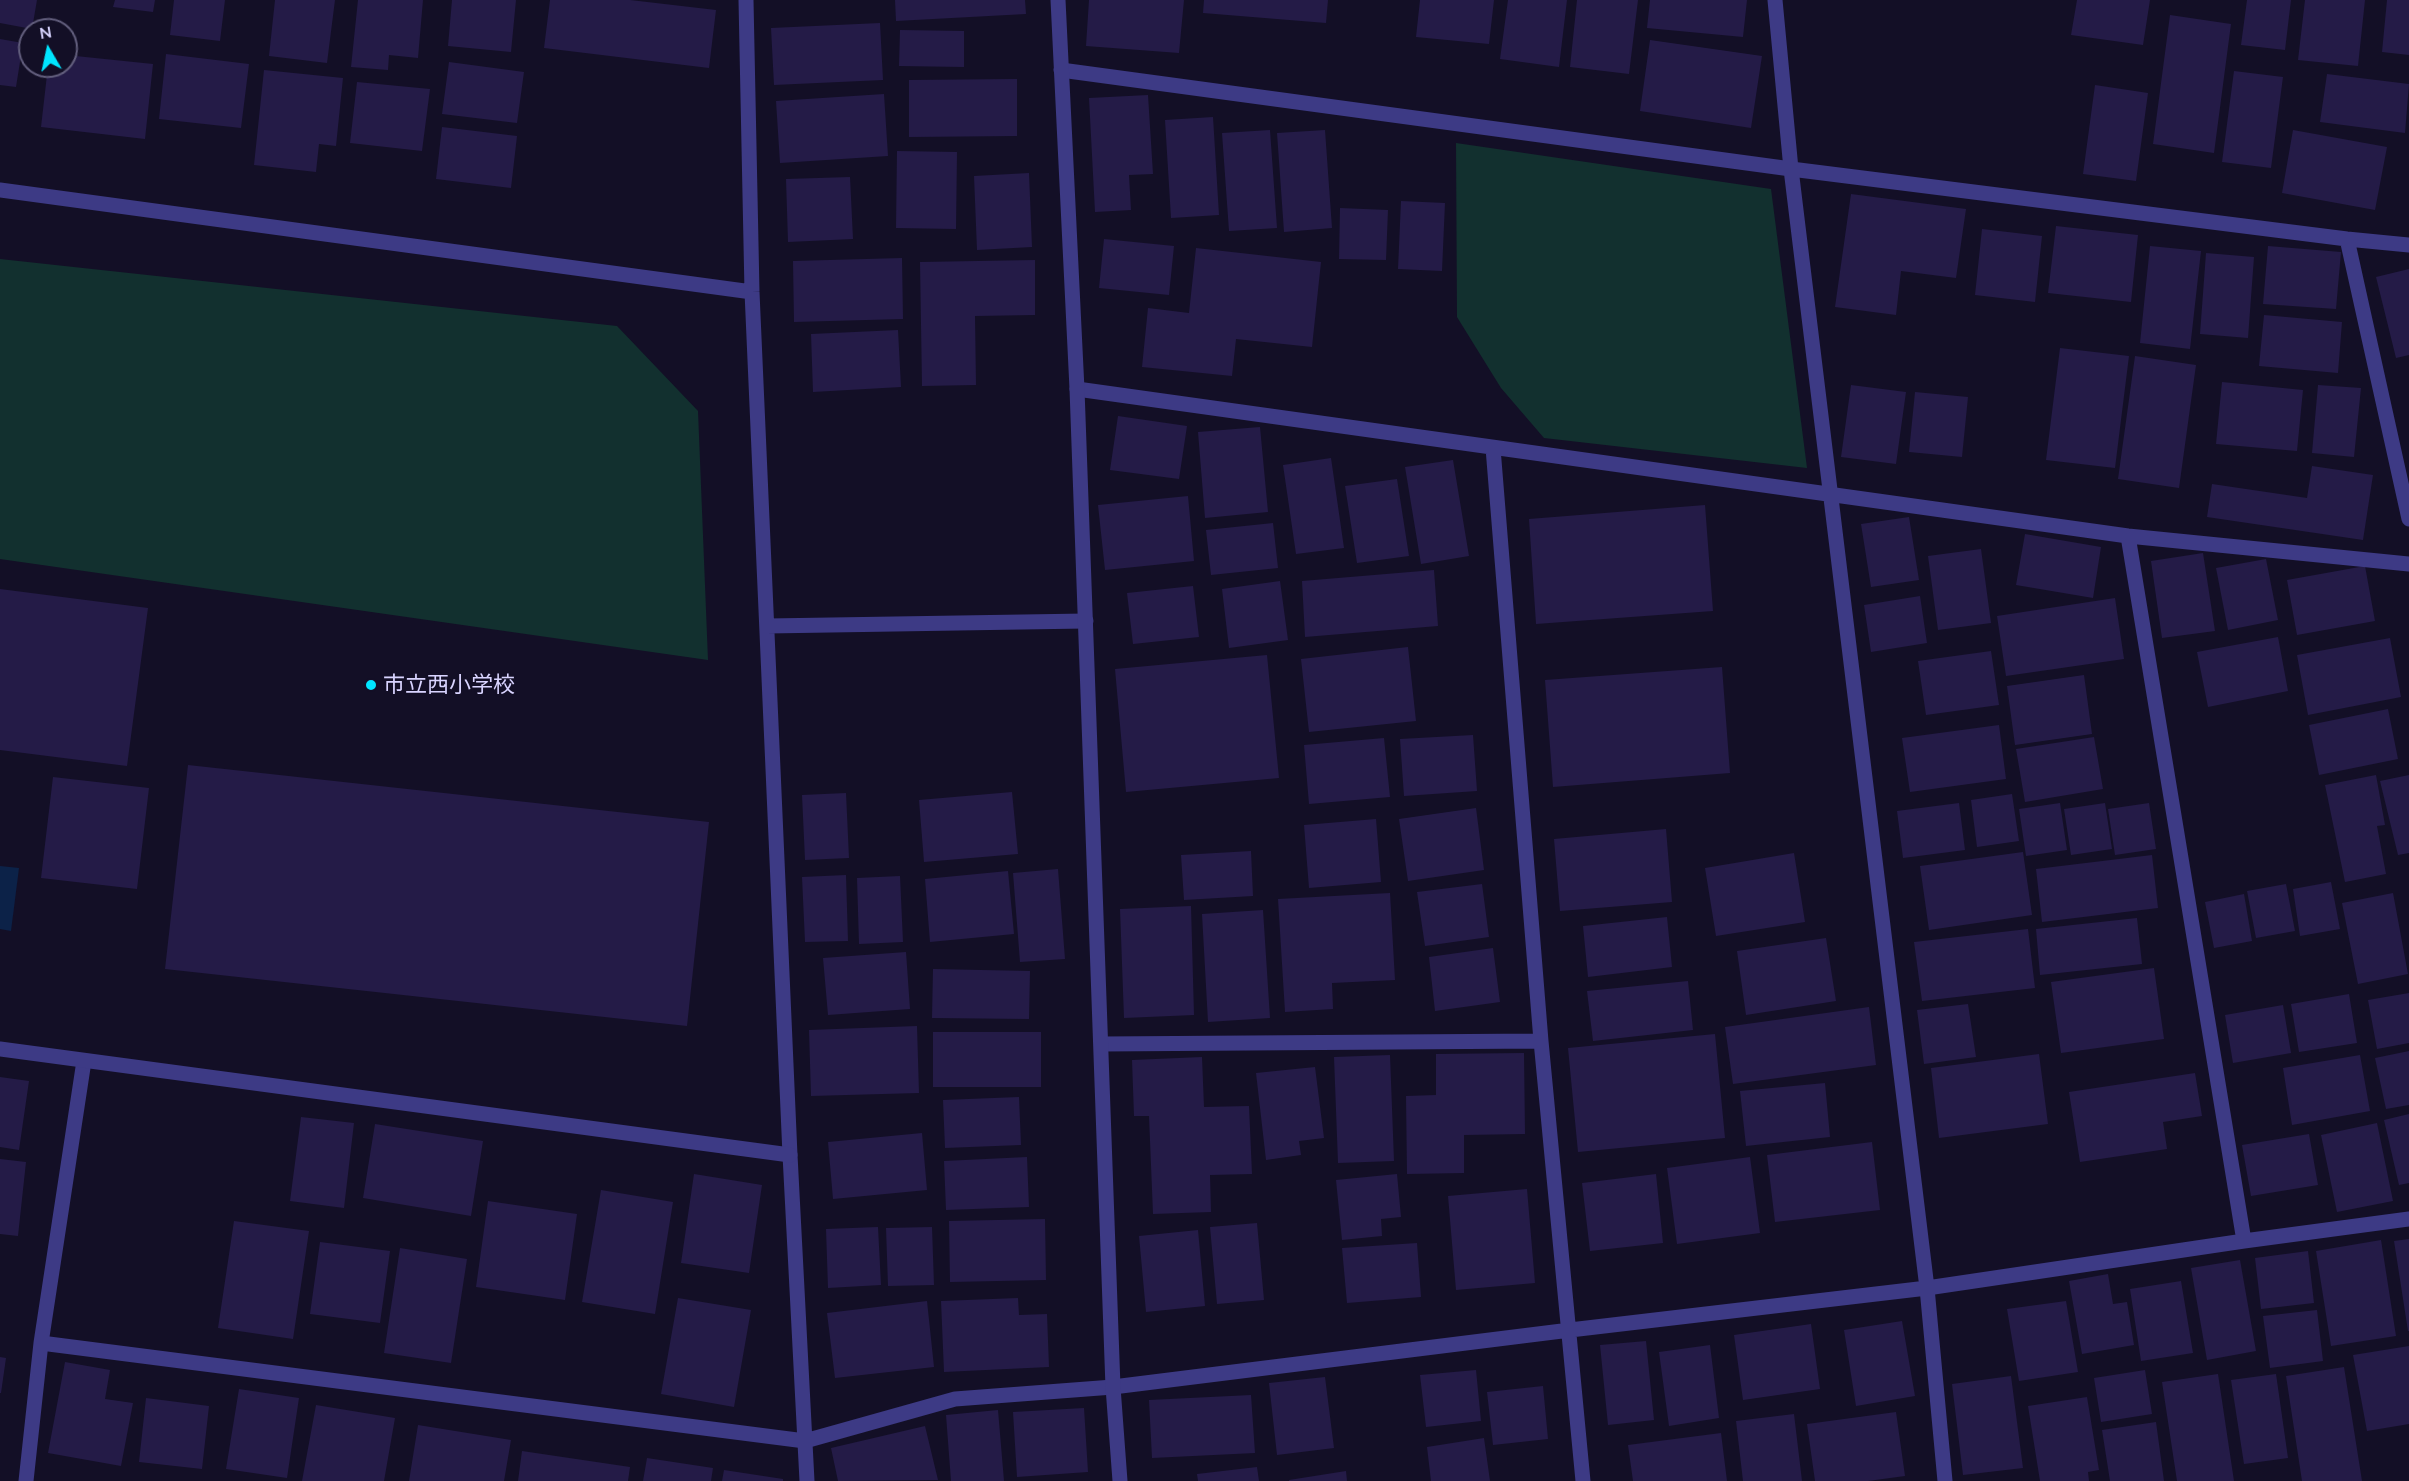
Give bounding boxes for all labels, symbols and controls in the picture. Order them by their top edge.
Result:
north arrow [18,18,78,78]
text: N [38,21,53,43]
place label: 市立西小学校 [383,672,515,698]
marker: 市立西小学校 [364,678,378,692]

